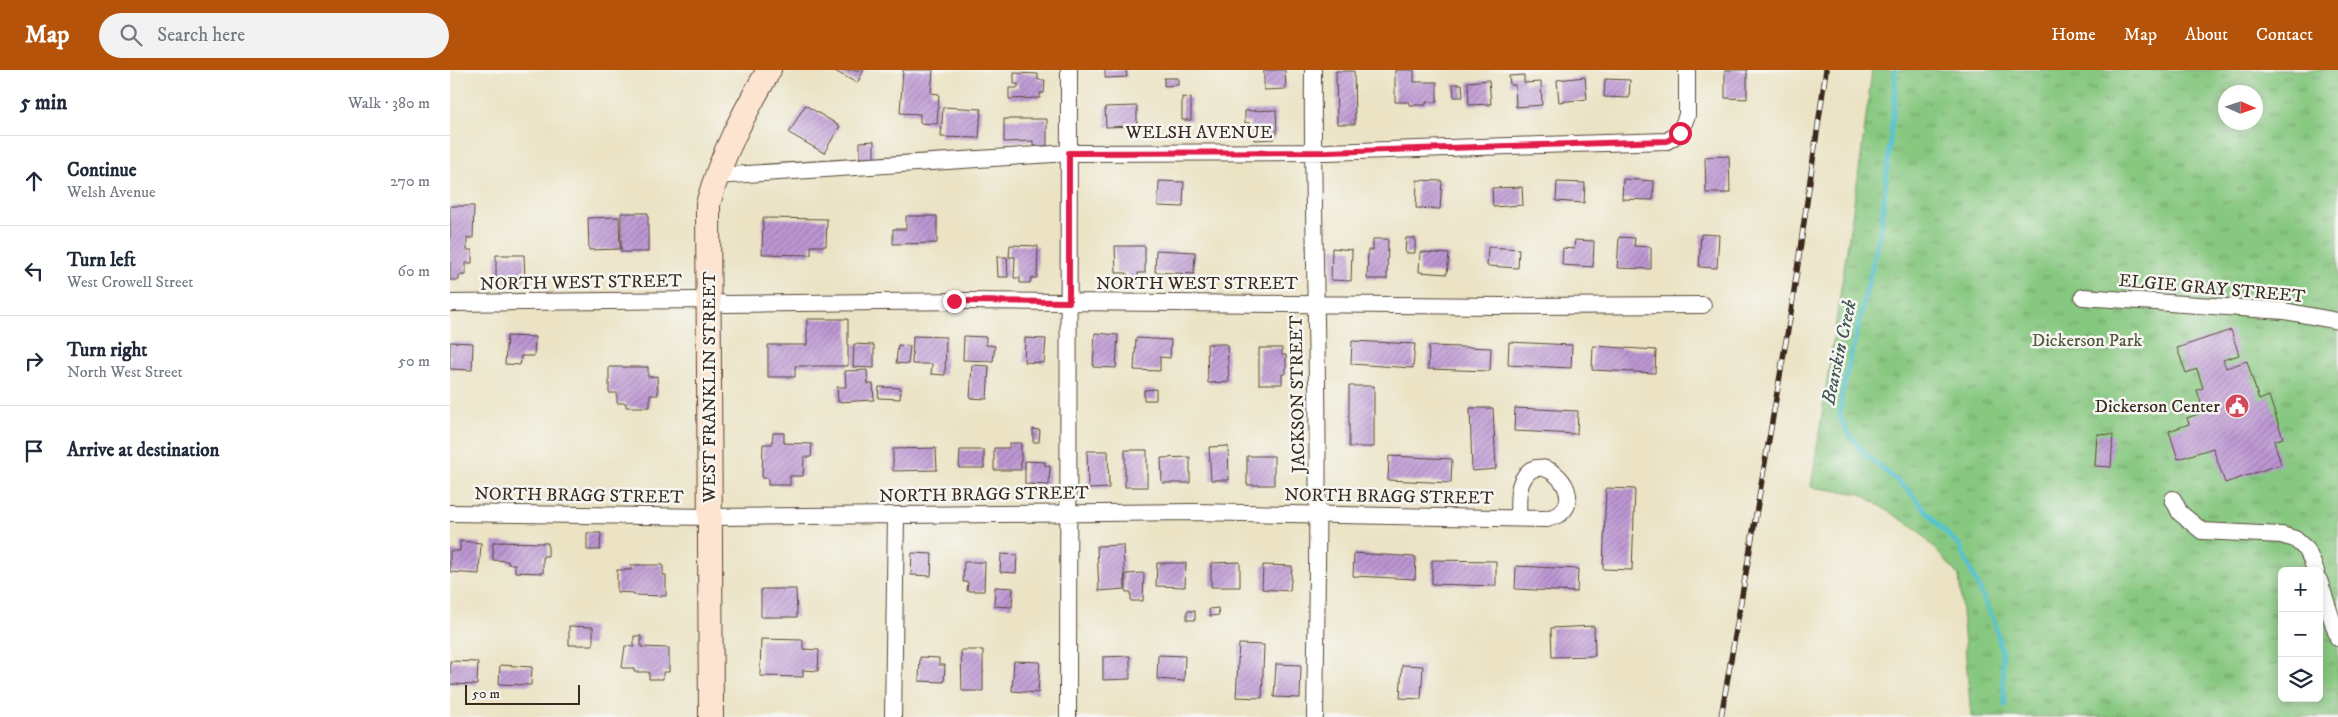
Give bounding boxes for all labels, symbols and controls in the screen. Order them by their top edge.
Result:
search box [99,13,449,58]
text: Map [25,20,69,50]
icon: search [117,21,145,49]
text: Search here [157,24,245,47]
text: Home [2051,24,2096,46]
text: Map [2124,24,2157,46]
text: About [2185,24,2228,46]
text: Contact [2256,24,2313,46]
north arrow [2218,85,2263,130]
text: 5 min [20,90,67,116]
text: Walk · 380 m [348,93,430,113]
street label: WELSH AVENUE [1124,122,1273,144]
route start [1669,122,1692,145]
text: Continue [67,159,137,182]
icon: ahead [20,167,48,195]
text: 270 m [390,171,430,191]
text: Welsh Avenue [67,182,156,202]
text: Turn left [67,249,136,272]
icon: left [20,257,48,285]
text: 60 m [398,261,430,281]
street label: NORTH WEST STREET [480,270,683,296]
street label: ELGIE GRAY STREET [2118,270,2307,308]
street label: WEST FRANKLIN STREET [699,271,721,504]
text: West Crowell Street [67,272,193,292]
street label: NORTH WEST STREET [1096,273,1298,295]
route end [943,290,966,313]
water label: Bearskin Creek [1817,298,1862,408]
street label: JACKSON STREET [1286,315,1310,475]
park label: Dickerson Park [2032,330,2142,352]
text: Turn right [67,339,147,362]
icon: right [20,347,48,375]
text: 50 m [398,351,430,371]
text: North West Street [67,362,183,382]
public building icon: Dickerson Center [2224,393,2250,419]
place label: Dickerson Center [2095,396,2220,418]
icon: arrive [20,437,48,465]
text: Arrive at destination [67,439,219,462]
street label: NORTH BRAGG STREET [879,482,1089,508]
street label: NORTH BRAGG STREET [474,483,684,509]
street label: NORTH BRAGG STREET [1284,484,1494,510]
map controls [2278,567,2323,702]
button: + [2278,567,2323,612]
button: − [2278,612,2323,657]
button: layers [2278,657,2323,702]
scale bar [465,682,580,705]
text: 50 m [472,685,500,703]

